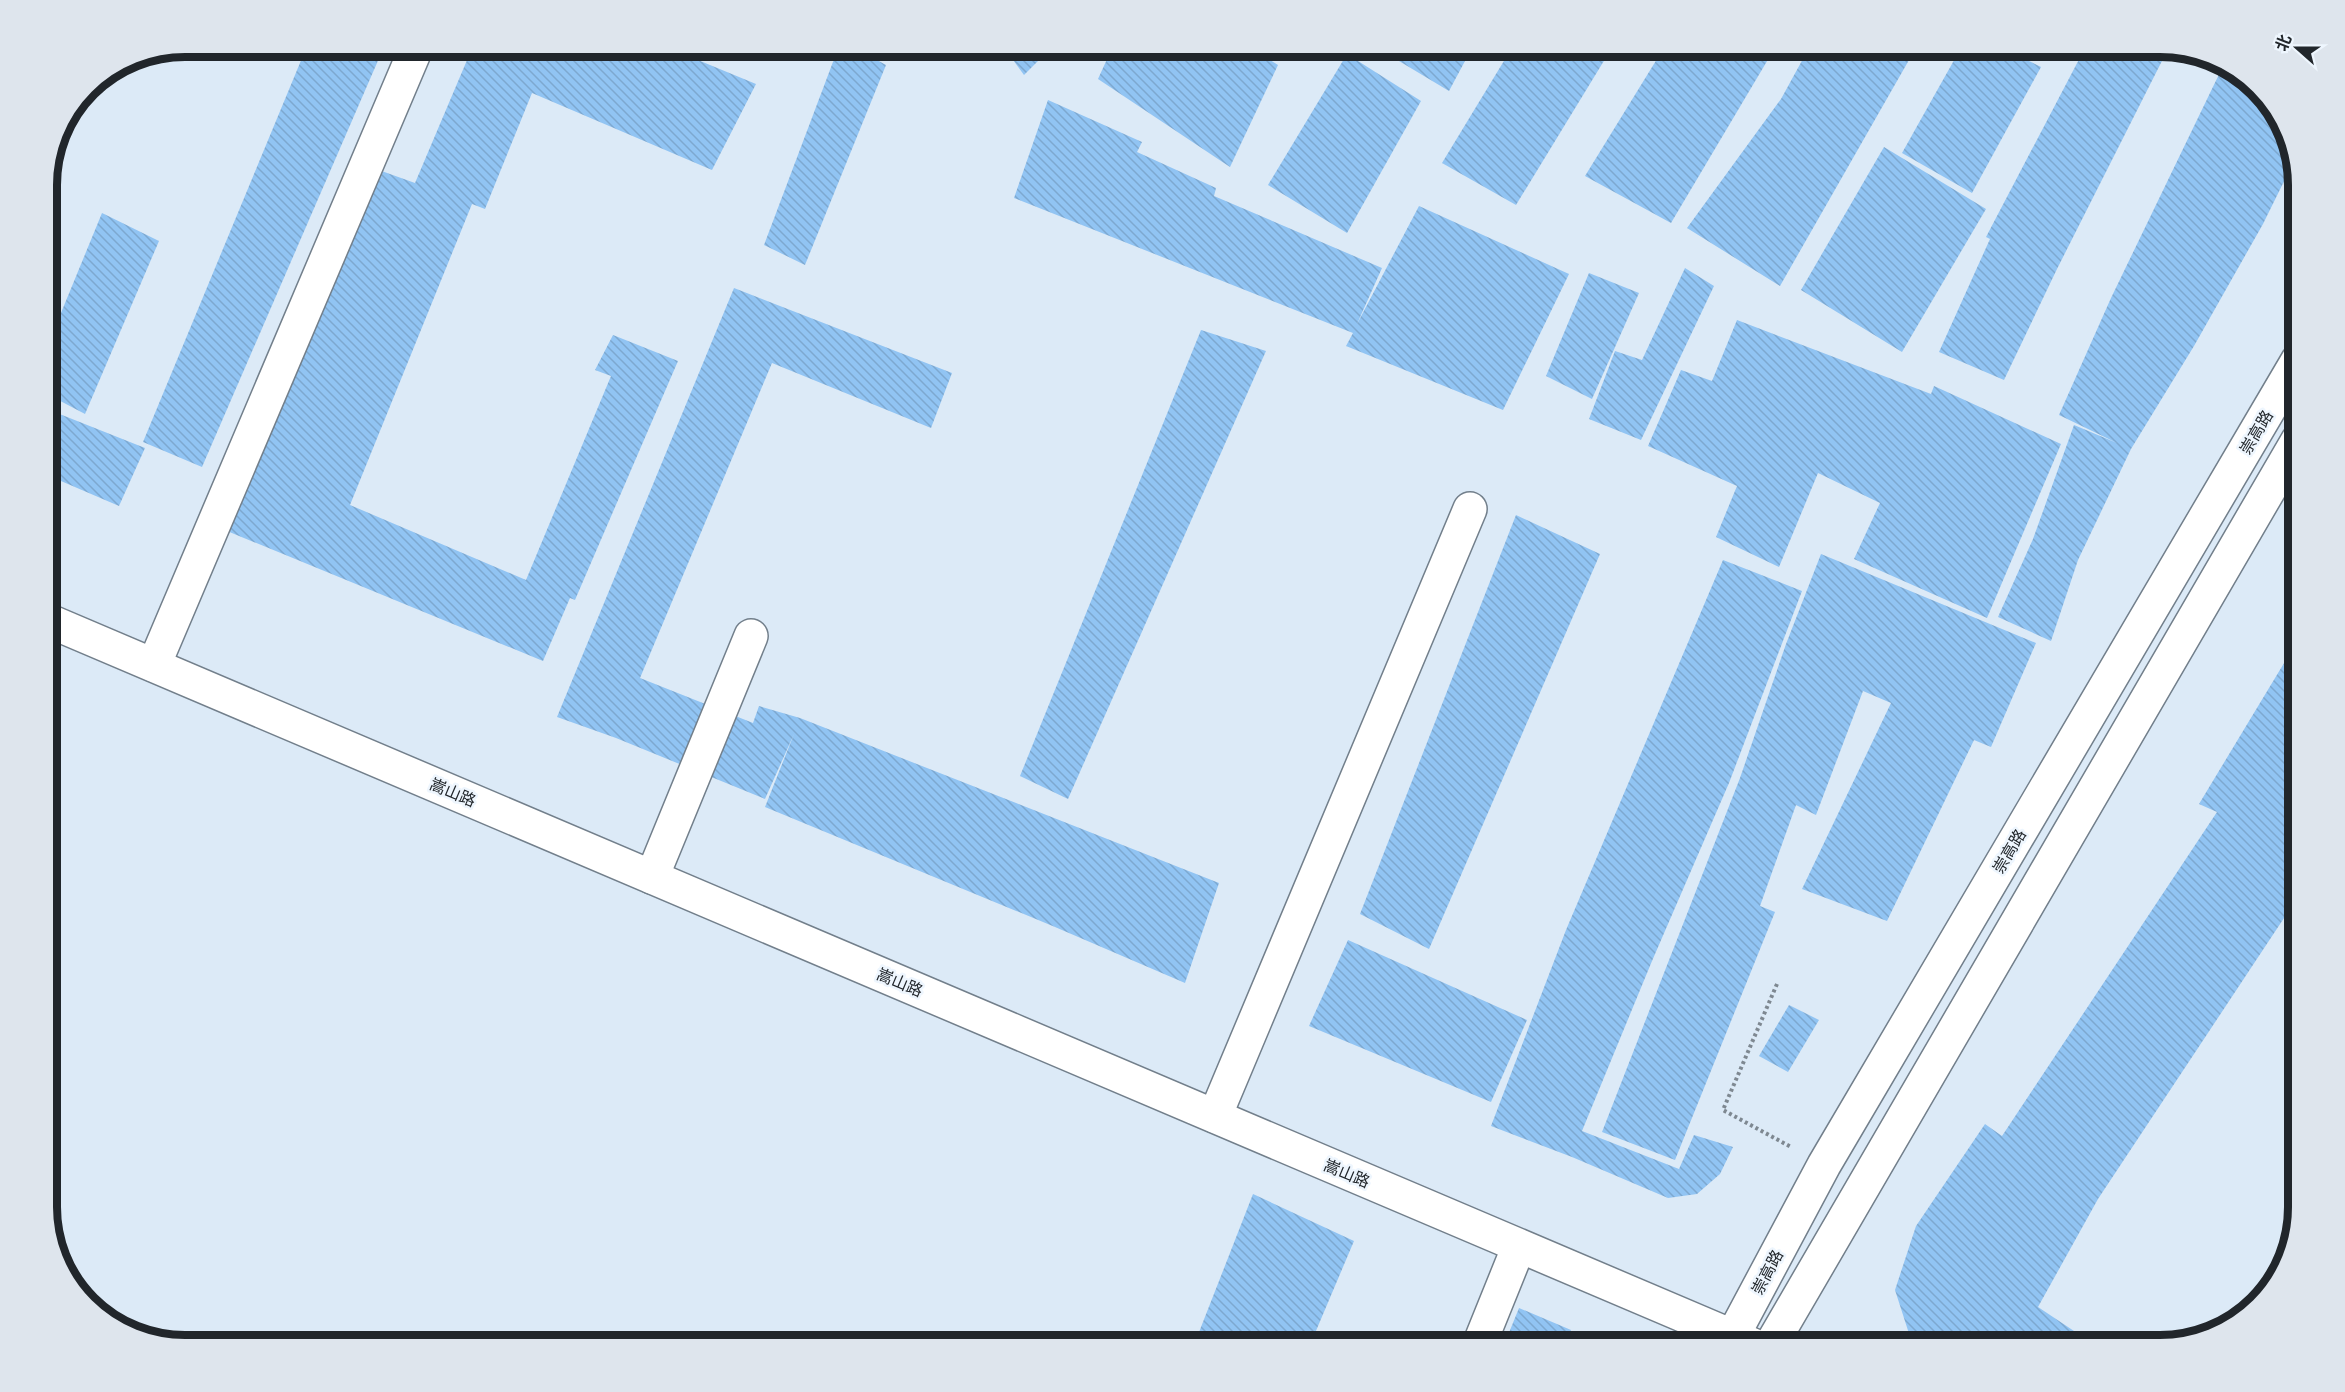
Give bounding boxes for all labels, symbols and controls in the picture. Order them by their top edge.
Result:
north arrow [2267,18,2327,78]
text: 北 [2270,31,2296,54]
street label: 崇高路 [2234,406,2278,458]
street label: 嵩山路 [427,772,479,812]
street label: 崇高路 [1987,825,2031,877]
street label: 嵩山路 [874,962,926,1002]
street label: 嵩山路 [1321,1153,1373,1193]
street label: 崇高路 [1746,1246,1788,1298]

